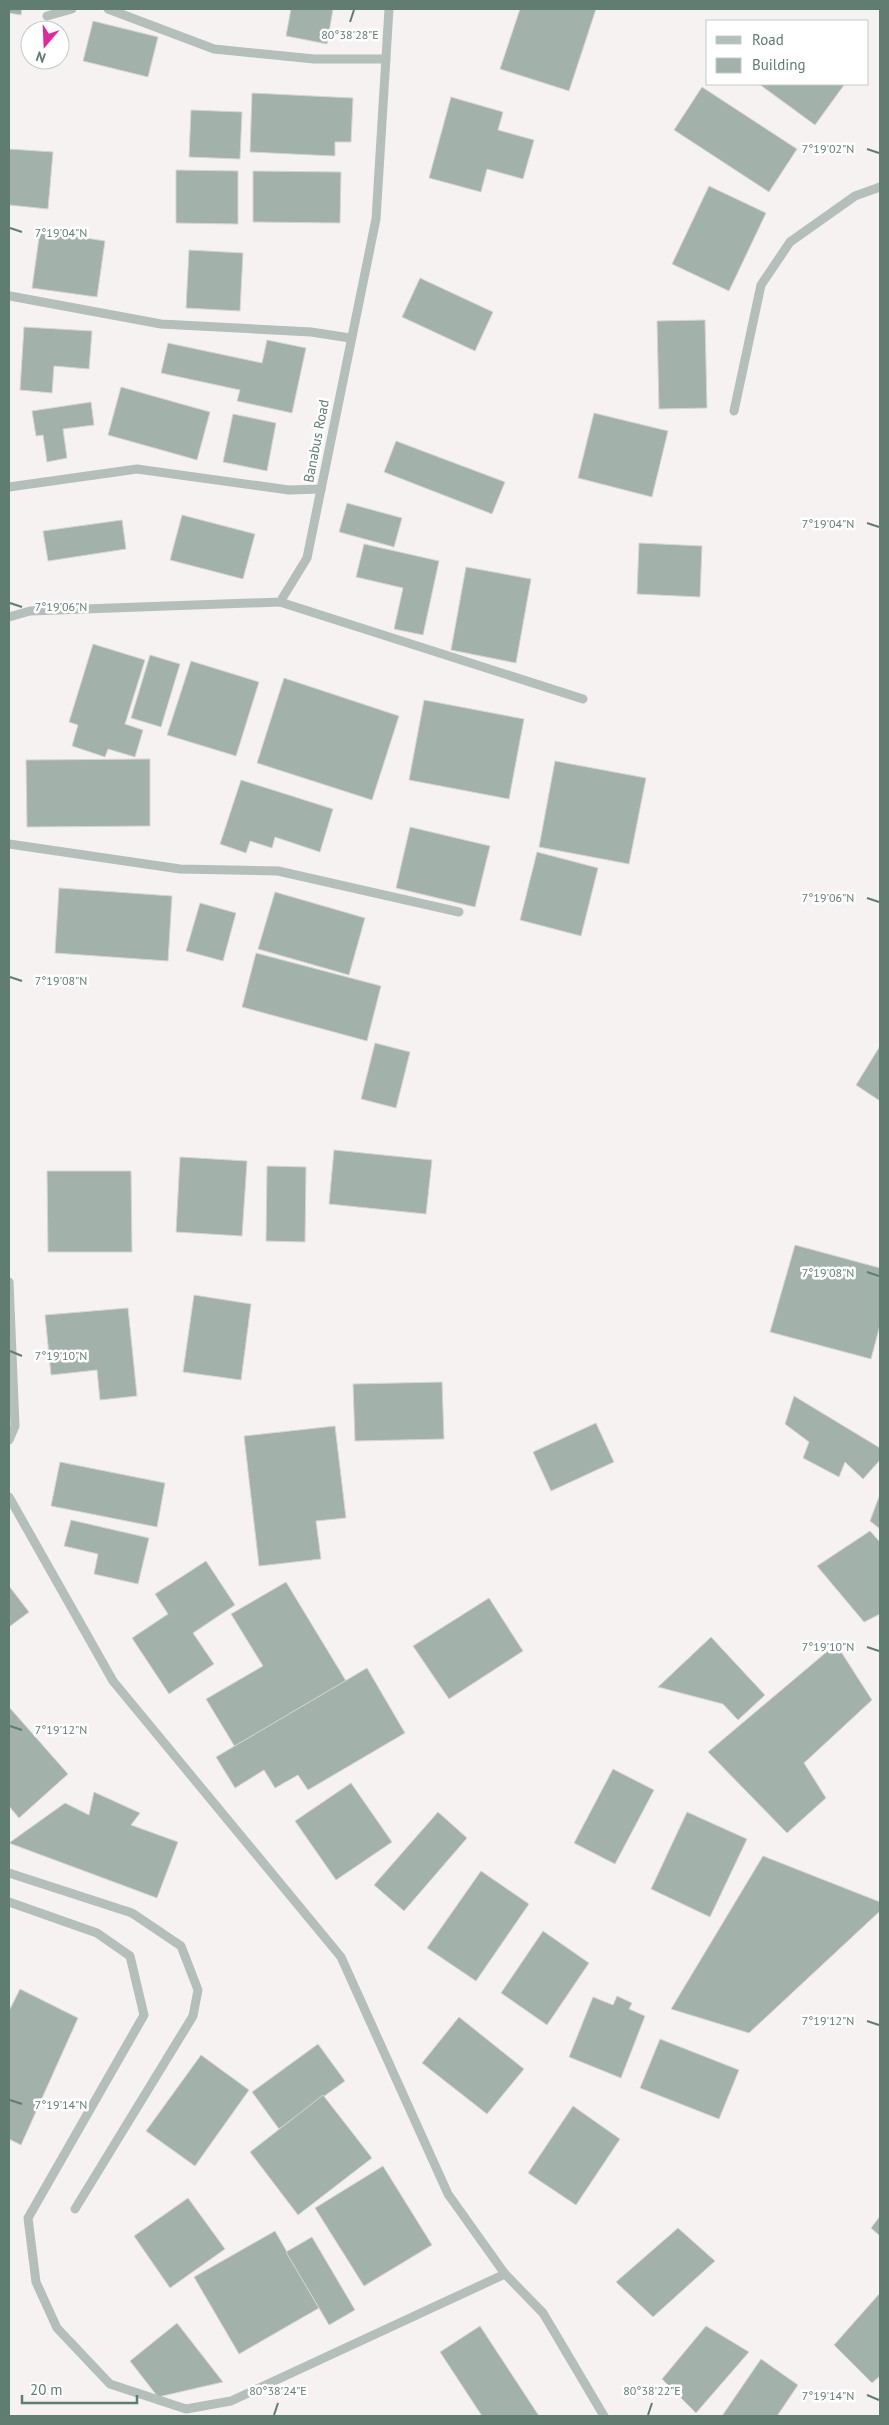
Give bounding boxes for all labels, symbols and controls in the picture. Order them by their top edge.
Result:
north arrow [20,20,70,70]
legend [706,20,869,85]
text: 80°38'28"E [321,27,379,42]
text: Road [752,30,784,49]
text: N [33,47,48,67]
text: Building [752,55,806,74]
text: 7°19'02"N [802,141,854,156]
text: 7°19'04"N [35,225,87,240]
street label: Banabus Road [299,398,333,484]
text: 7°19'04"N [802,516,854,531]
text: 7°19'06"N [35,599,87,614]
text: 7°19'06"N [802,890,854,905]
text: 7°19'08"N [35,973,87,988]
text: 7°19'08"N [802,1265,854,1280]
text: 7°19'10"N [35,1348,87,1363]
text: 7°19'10"N [802,1639,854,1654]
text: 7°19'12"N [35,1722,87,1737]
text: 7°19'12"N [802,2013,854,2028]
text: 7°19'14"N [35,2097,87,2112]
scale bar [22,2372,138,2404]
text: 20 m [30,2380,63,2399]
text: 80°38'24"E [249,2383,307,2398]
text: 80°38'22"E [623,2383,681,2398]
text: 7°19'14"N [802,2388,854,2403]

